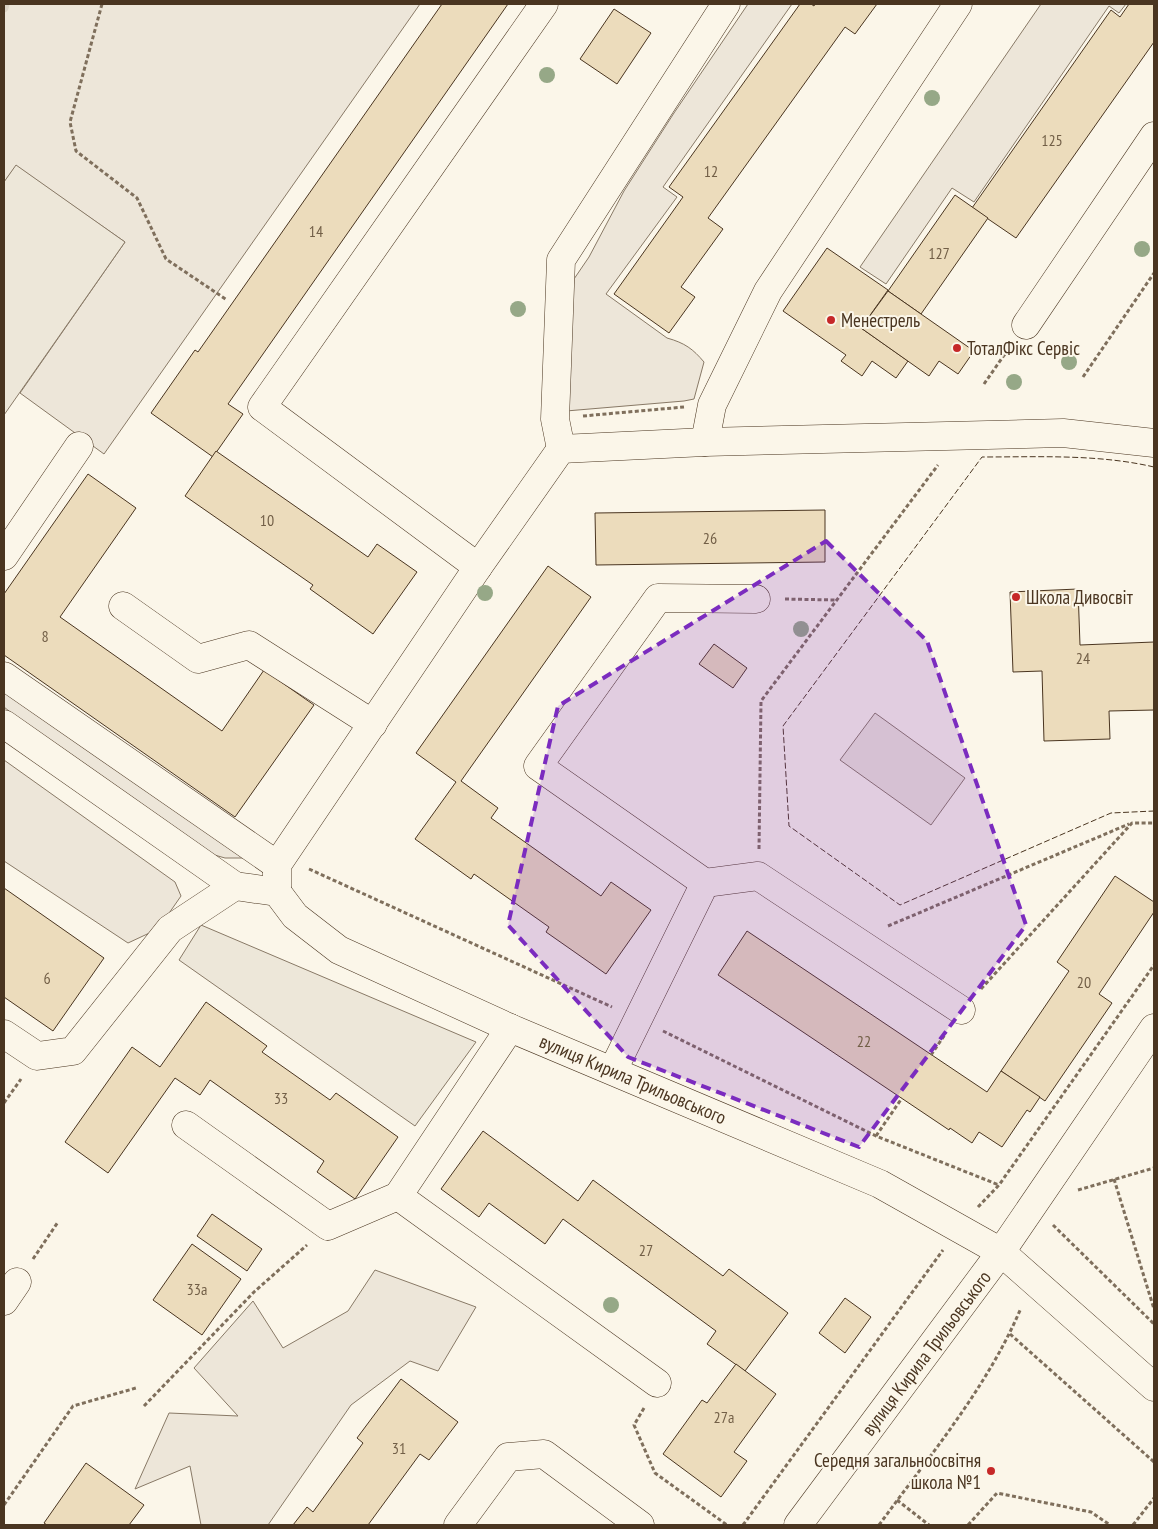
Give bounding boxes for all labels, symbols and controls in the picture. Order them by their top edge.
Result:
house number: 125 [1041,130,1063,150]
house number: 12 [704,161,718,181]
house number: 14 [309,221,323,241]
house number: 127 [928,243,950,263]
place label: Менестрель [841,308,920,332]
marker: Менестрель [825,314,837,326]
place label: ТоталФікс Сервіс [967,336,1080,360]
marker: ТоталФікс Сервіс [951,342,963,354]
house number: 10 [260,510,274,530]
house number: 26 [703,528,717,548]
place label: Школа Дивосвіт [1026,585,1134,609]
marker: Школа Дивосвіт [1010,591,1022,603]
house number: 8 [41,626,49,646]
house number: 24 [1076,648,1090,668]
house number: 6 [43,968,51,988]
house number: 20 [1077,972,1091,992]
street label: вулиця Кирила Трильовського [536,1029,730,1129]
house number: 22 [857,1031,871,1051]
house number: 33 [274,1088,288,1108]
house number: 27 [639,1240,653,1260]
street label: вулиця Кирила Трильовського [856,1266,996,1440]
house number: 33а [187,1279,207,1299]
house number: 27а [714,1407,734,1427]
house number: 31 [392,1438,406,1458]
place label: Середня загальноосвітня школа №1 [814,1448,981,1494]
marker: Середня загальноосвітня школа №1 [985,1465,997,1477]

